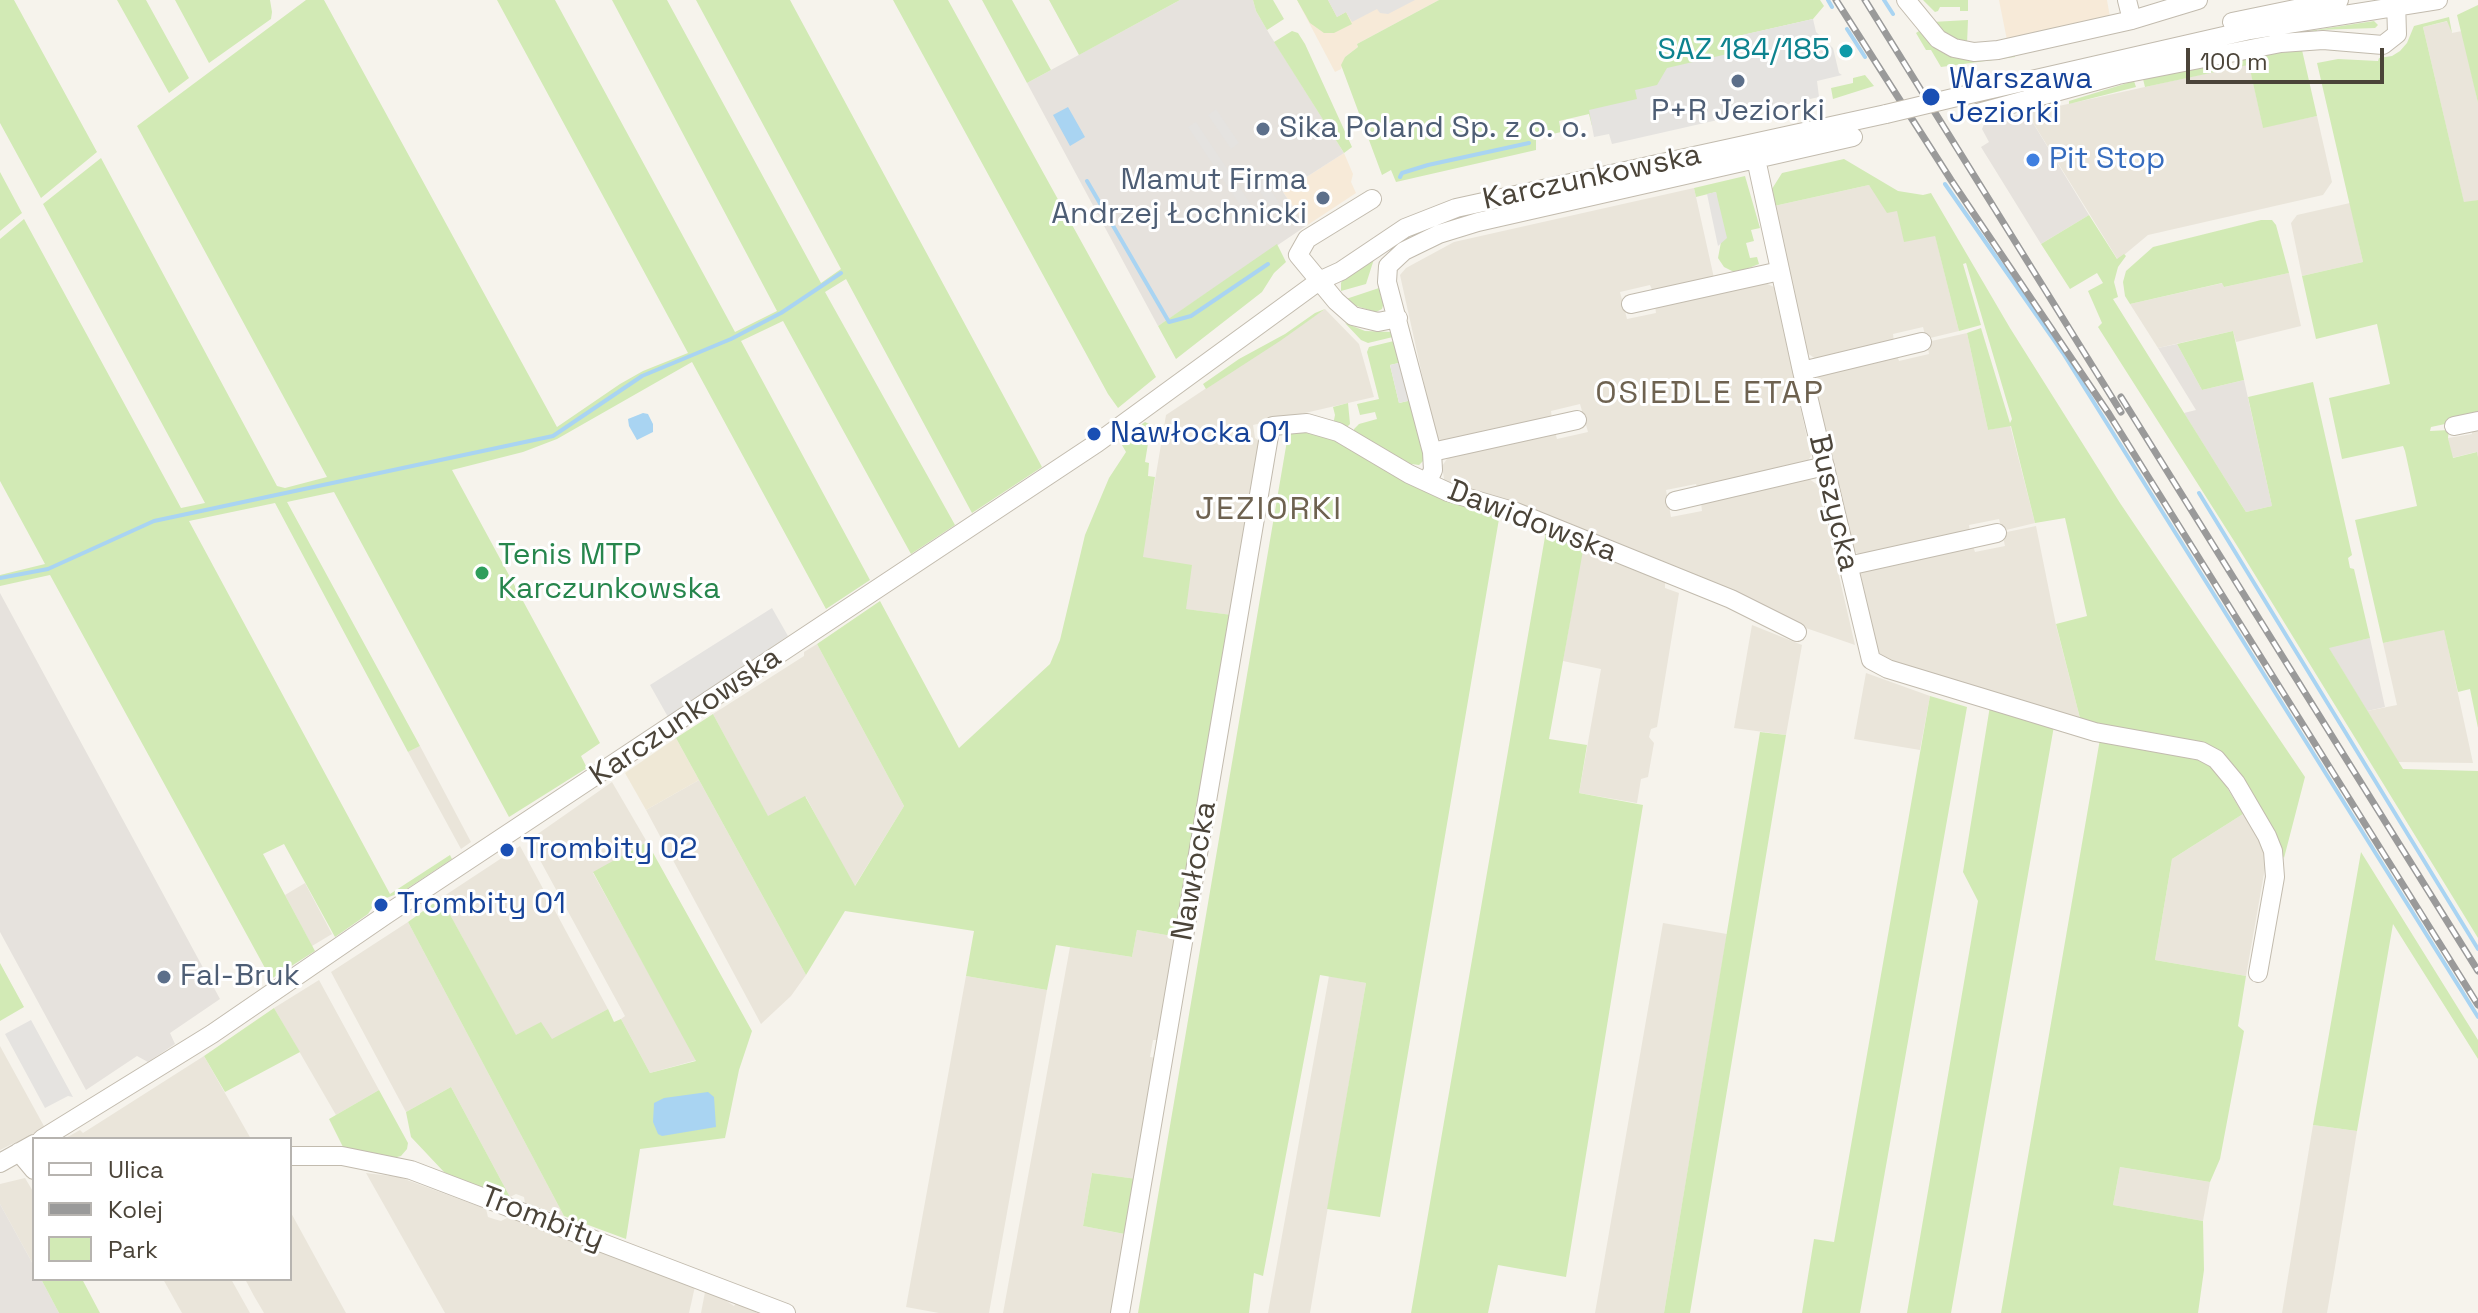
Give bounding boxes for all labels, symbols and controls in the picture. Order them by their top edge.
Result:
scale bar [2190,32,2388,82]
place label: SAZ 184/185 [1657,33,1830,69]
marker: SAZ 184/185 [1837,42,1855,60]
text: 100 m [2200,46,2268,77]
place label: Warszawa Jeziorki [1949,62,2093,132]
marker: P+R Jeziorki [1729,72,1747,90]
marker: Warszawa Jeziorki [1920,86,1942,108]
place label: P+R Jeziorki [1651,94,1825,130]
place label: Sika Poland Sp. z o. o. [1279,111,1587,147]
marker: Sika Poland Sp. z o. o. [1254,120,1272,138]
street label: Karczunkowska [1479,137,1705,219]
place label: Pit Stop [2049,142,2165,178]
marker: Pit Stop [2024,151,2042,169]
place label: Mamut Firma Andrzej Łochnicki [1051,163,1307,234]
marker: Mamut Firma Andrzej Łochnicki [1314,189,1332,207]
district label: OSIEDLE ETAP [1595,375,1825,413]
place label: Nawłocka 01 [1110,416,1290,452]
marker: Nawłocka 01 [1085,425,1103,443]
street label: Buszycka [1800,431,1866,575]
street label: Dawidowska [1442,473,1622,571]
district label: JEZIORKI [1195,491,1343,529]
place label: Tenis MTP Karczunkowska [498,538,720,608]
marker: Tenis MTP Karczunkowska [473,564,491,582]
street label: Karczunkowska [584,640,788,794]
street label: Nawłocka [1165,799,1225,943]
place label: Trombity 02 [523,832,697,868]
marker: Trombity 02 [498,841,516,859]
place label: Trombity 01 [397,887,566,923]
marker: Trombity 01 [372,896,390,914]
place label: Fal-Bruk [180,959,300,995]
marker: Fal-Bruk [155,968,173,986]
legend [32,1137,292,1281]
text: Ulica [108,1154,164,1185]
street label: Trombity [475,1179,609,1259]
text: Kolej [108,1194,163,1225]
text: Park [108,1234,158,1265]

